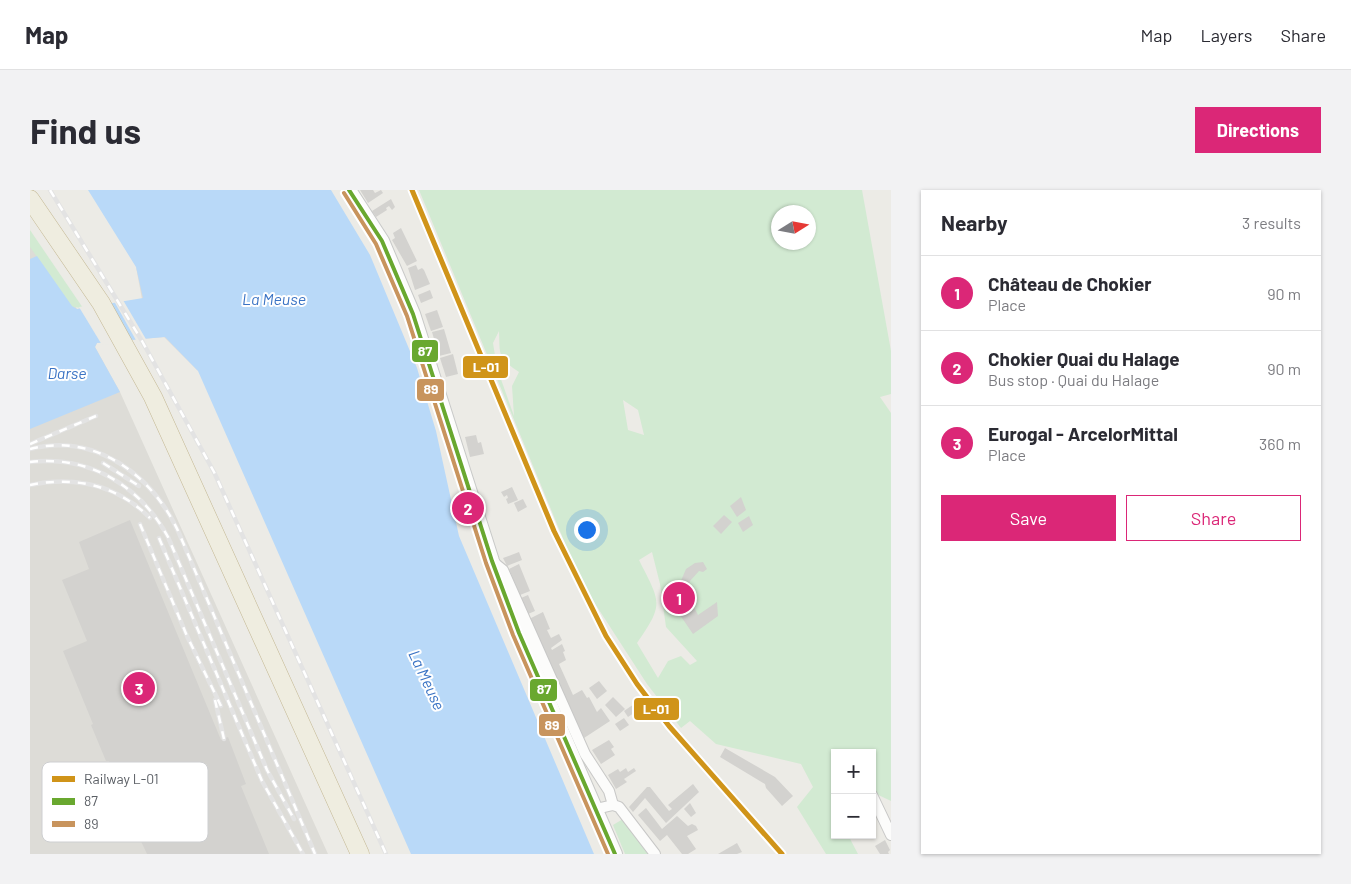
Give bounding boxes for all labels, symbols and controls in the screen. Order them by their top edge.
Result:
text: Map [25,20,68,49]
text: Map [1140,24,1172,46]
text: Layers [1200,24,1253,46]
text: Share [1281,24,1326,46]
button: Directions [1195,107,1321,153]
text: Find us [30,109,141,151]
north arrow [771,205,816,250]
text: Nearby [941,210,1007,235]
text: 3 results [1242,213,1301,232]
text: Château de Chokier [988,272,1152,295]
text: 1 [954,284,960,303]
text: 90 m [1267,284,1301,303]
water label: La Meuse [242,289,306,308]
text: Place [988,295,1026,314]
line badge: 87 [411,339,439,363]
text: 87 [418,342,432,359]
text: Chokier Quai du Halage [988,347,1180,370]
line badge: L-01 [462,355,509,379]
text: L-01 [473,358,499,375]
text: 2 [953,359,961,378]
text: 90 m [1267,359,1301,378]
water label: Darse [47,363,87,382]
text: Bus stop · Quai du Halage [988,370,1159,389]
line badge: 89 [416,378,445,402]
text: 89 [423,380,439,397]
text: Eurogal - ArcelorMittal [988,422,1178,445]
text: 3 [953,434,961,453]
text: 360 m [1259,434,1301,453]
text: Place [988,445,1026,464]
pin: 2 [452,489,484,527]
button: Save [941,495,1116,541]
button: Share [1126,495,1301,541]
your location [574,517,600,543]
pin: 1 [663,579,695,617]
water label: La Meuse [405,647,450,713]
pin: 3 [123,669,155,707]
line badge: 87 [529,678,558,702]
text: 87 [537,680,551,697]
line badge: L-01 [633,697,680,721]
text: L-01 [643,700,669,717]
line badge: 89 [538,713,566,737]
text: 89 [544,716,560,733]
map controls [831,749,876,839]
button: + [831,749,876,794]
legend [42,762,208,842]
text: Railway L-01 [84,770,159,787]
text: 87 [84,792,98,809]
button: − [831,794,876,839]
text: 89 [84,815,99,832]

